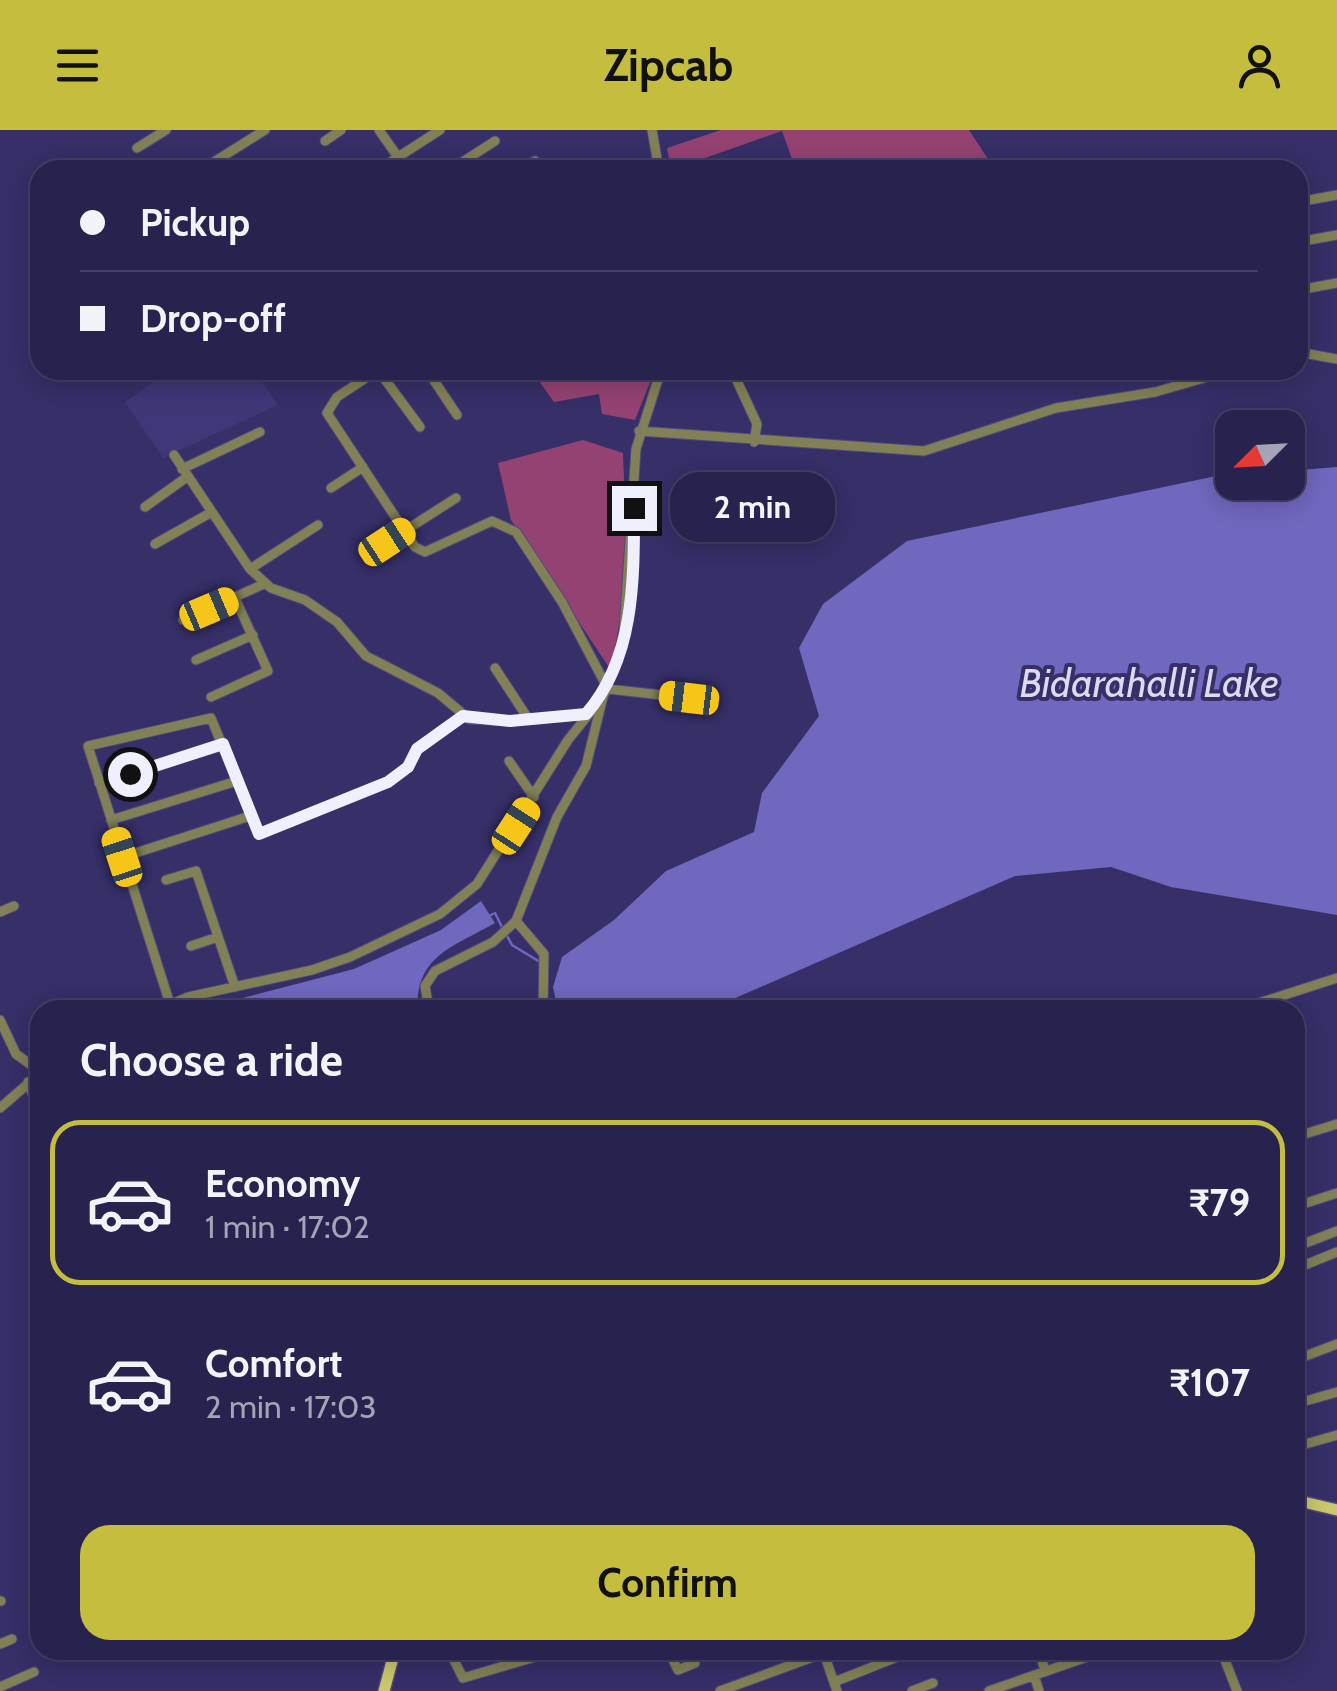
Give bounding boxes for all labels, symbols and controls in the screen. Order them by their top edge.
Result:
icon: menu [50,38,105,93]
text: Zipcab [604,38,733,92]
icon: person [1232,38,1287,93]
text: Pickup [140,199,250,246]
text: Drop-off [140,295,286,342]
north arrow [1215,410,1305,500]
map controls [1215,410,1305,500]
callout: 2 min [669,473,834,543]
route end [612,486,657,531]
text: 2 min [714,487,791,526]
car [354,513,420,571]
car [176,583,242,635]
water label: Bidarahalli Lake [1019,658,1279,707]
car [657,679,721,717]
route start [108,752,153,797]
car [487,793,545,859]
car [98,824,146,890]
text: Choose a ride [80,1033,343,1087]
icon: car [85,1158,175,1248]
text: Economy [205,1160,360,1207]
text: ₹79 [1189,1179,1250,1226]
text: 1 min · 17:02 [205,1207,370,1246]
icon: car [85,1338,175,1428]
text: Comfort [205,1340,342,1387]
text: ₹107 [1169,1359,1250,1406]
text: 2 min · 17:03 [205,1387,377,1426]
button: Confirm [80,1525,1255,1640]

